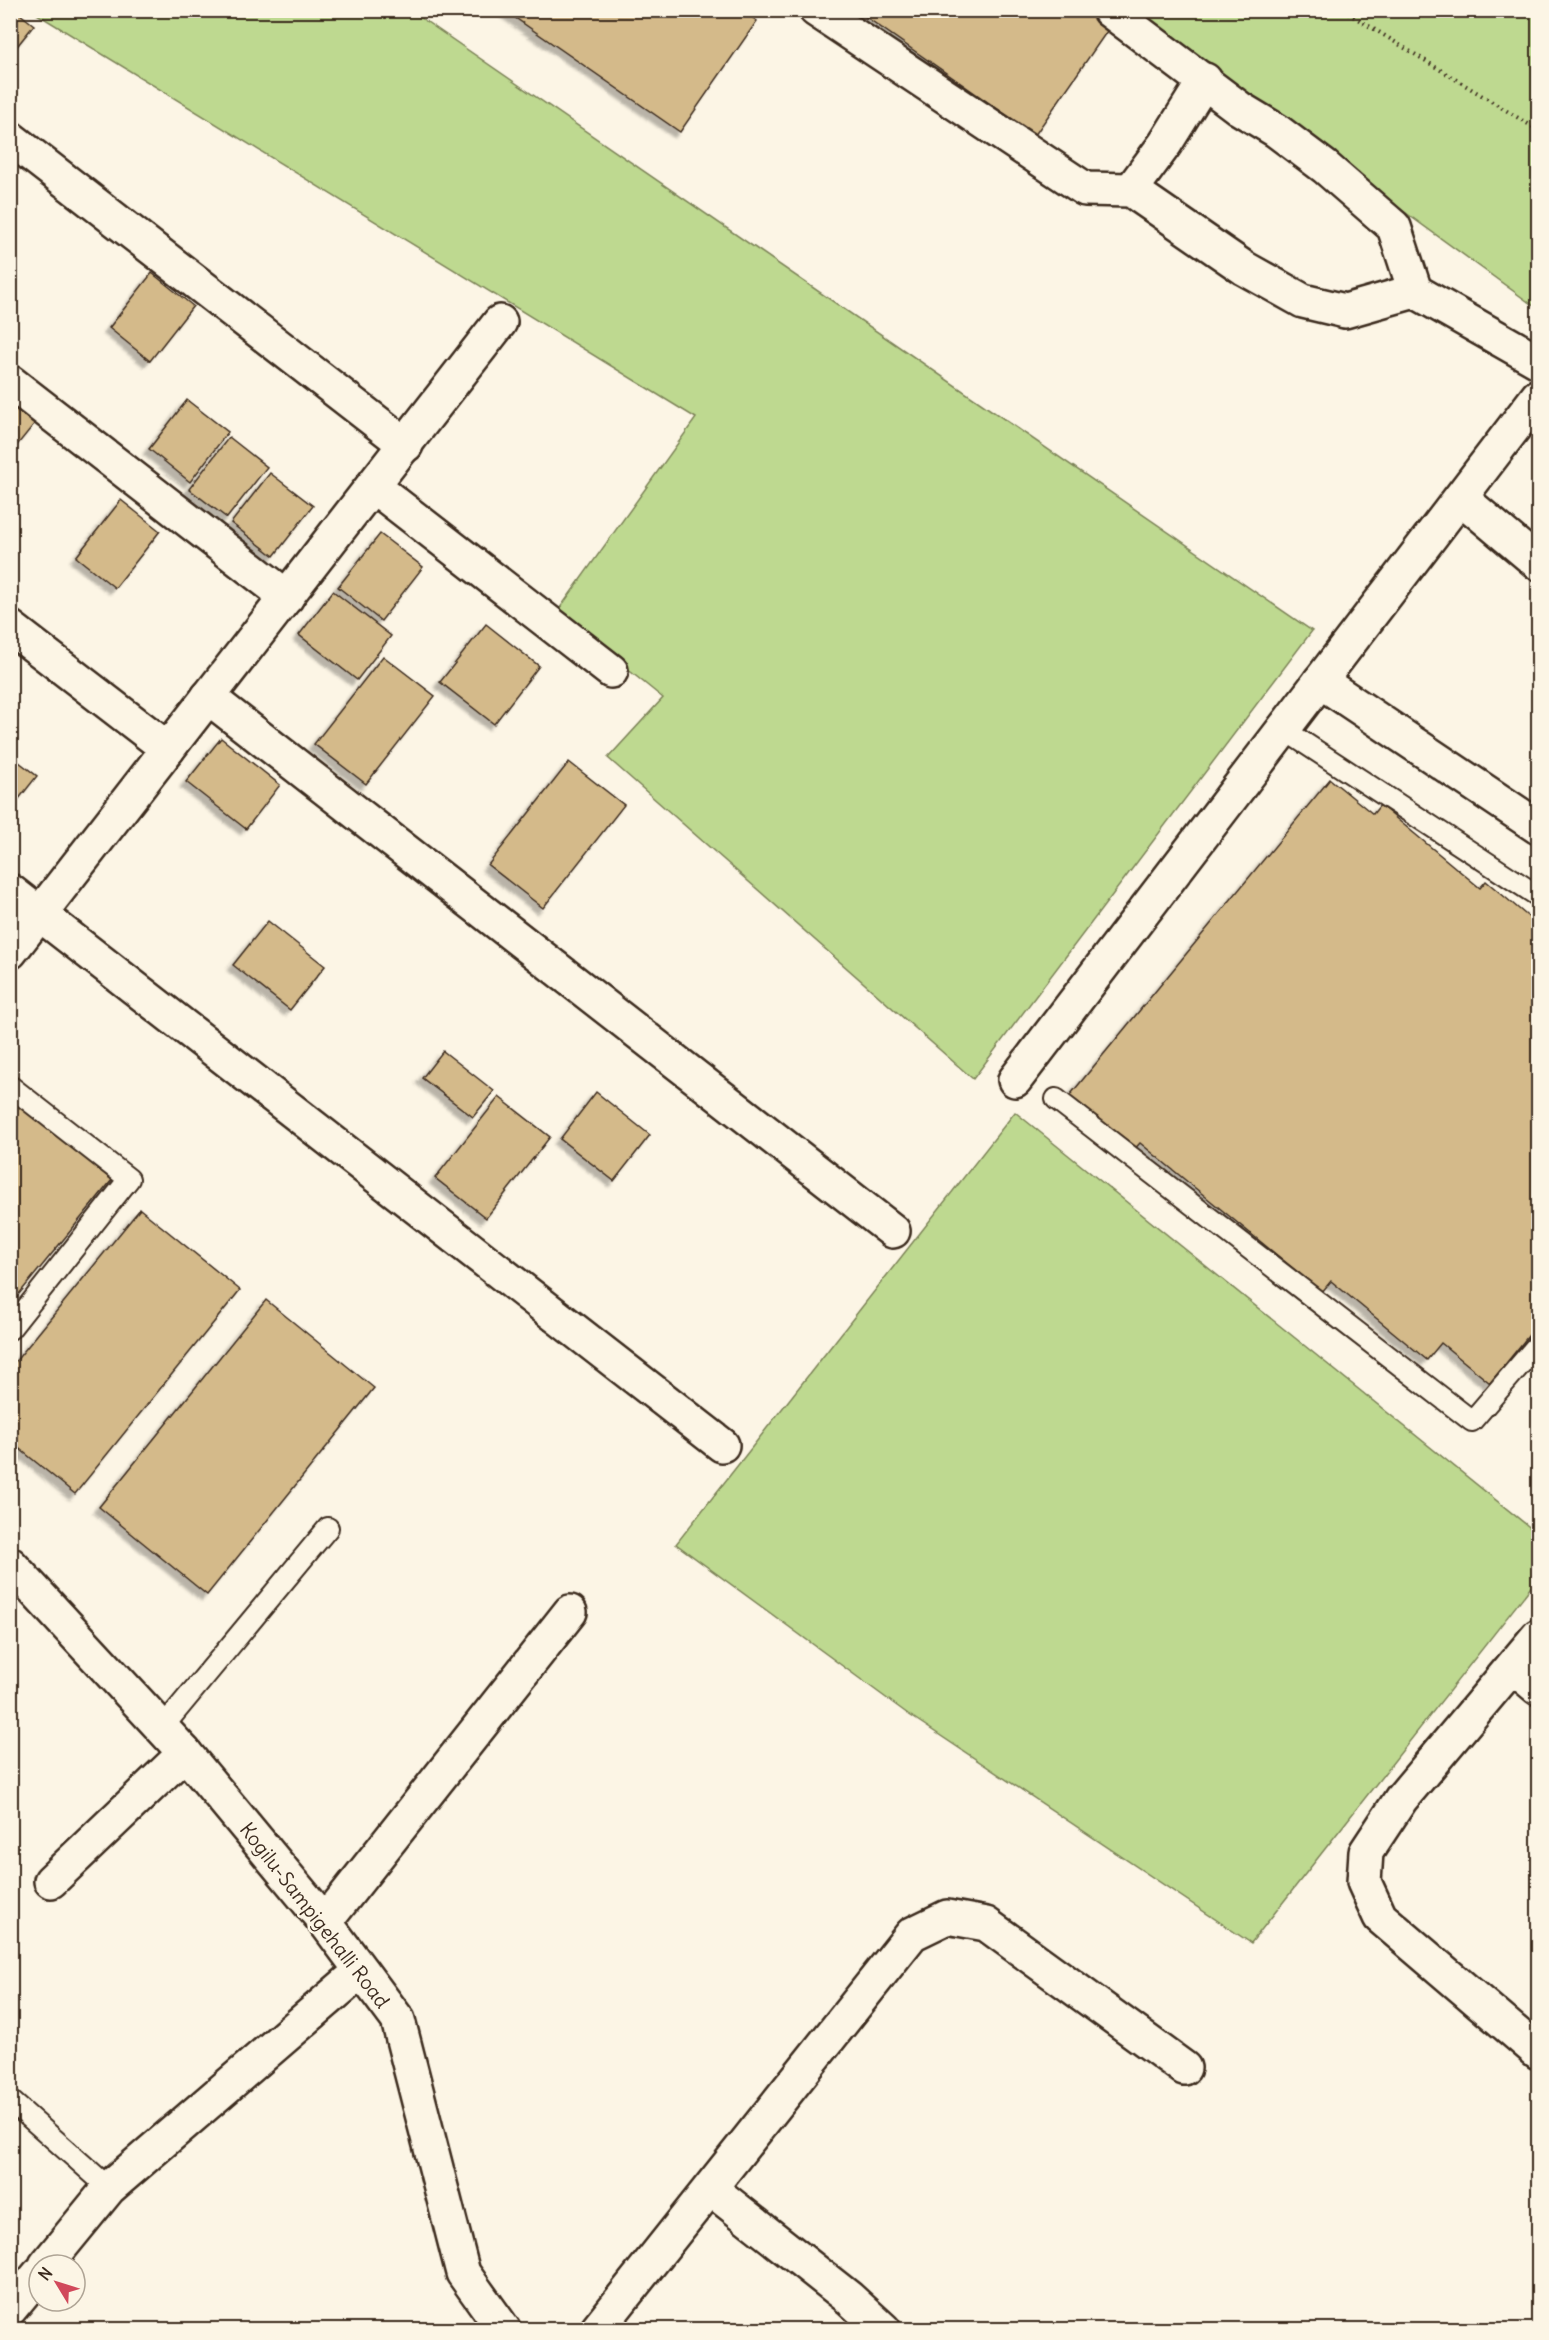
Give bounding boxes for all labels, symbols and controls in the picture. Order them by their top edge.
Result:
street label: Kogilu-Sampigehalli Road [235,1817,395,2013]
north arrow [27,2253,87,2313]
text: N [34,2263,56,2284]

